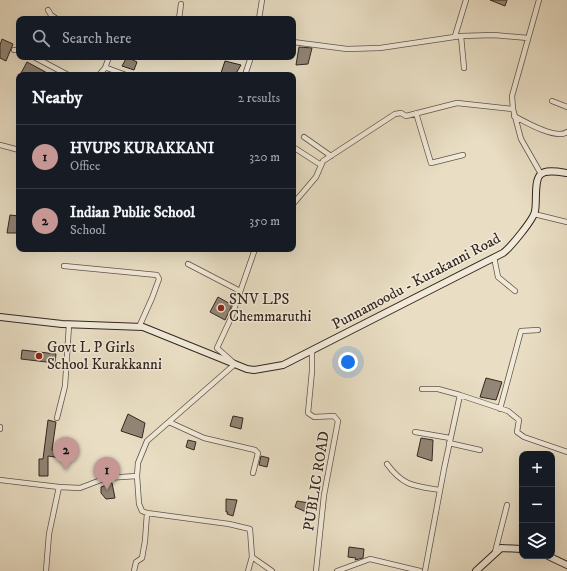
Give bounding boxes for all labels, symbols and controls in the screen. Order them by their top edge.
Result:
search box [16,16,296,60]
icon: search [30,27,52,49]
text: Search here [62,29,131,48]
text: Nearby [32,87,82,109]
text: 2 results [238,90,280,106]
text: HVUPS KURAKKANI [70,139,214,158]
text: 1 [43,149,47,165]
text: 320 m [249,149,280,165]
text: Office [70,158,100,174]
text: Indian Public School [70,203,195,222]
text: 2 [42,213,48,229]
text: 350 m [249,213,280,229]
text: School [70,222,106,238]
street label: Punnamoodu - Kurakanni Road [329,229,504,334]
place label: SNV LPS Chemmaruthi [229,290,311,326]
marker: SNV LPS Chemmaruthi [216,303,226,313]
place label: Govt L P Girls School Kurakkanni [47,338,162,374]
marker: Govt L P Girls School Kurakkanni [34,351,44,361]
your location [338,352,358,372]
street label: PUBLIC ROAD [299,430,334,532]
pin: 2 [53,437,79,470]
map controls [519,451,555,559]
button: + [519,451,555,487]
pin: 1 [94,457,120,490]
button: − [519,487,555,523]
button: layers [519,523,555,559]

